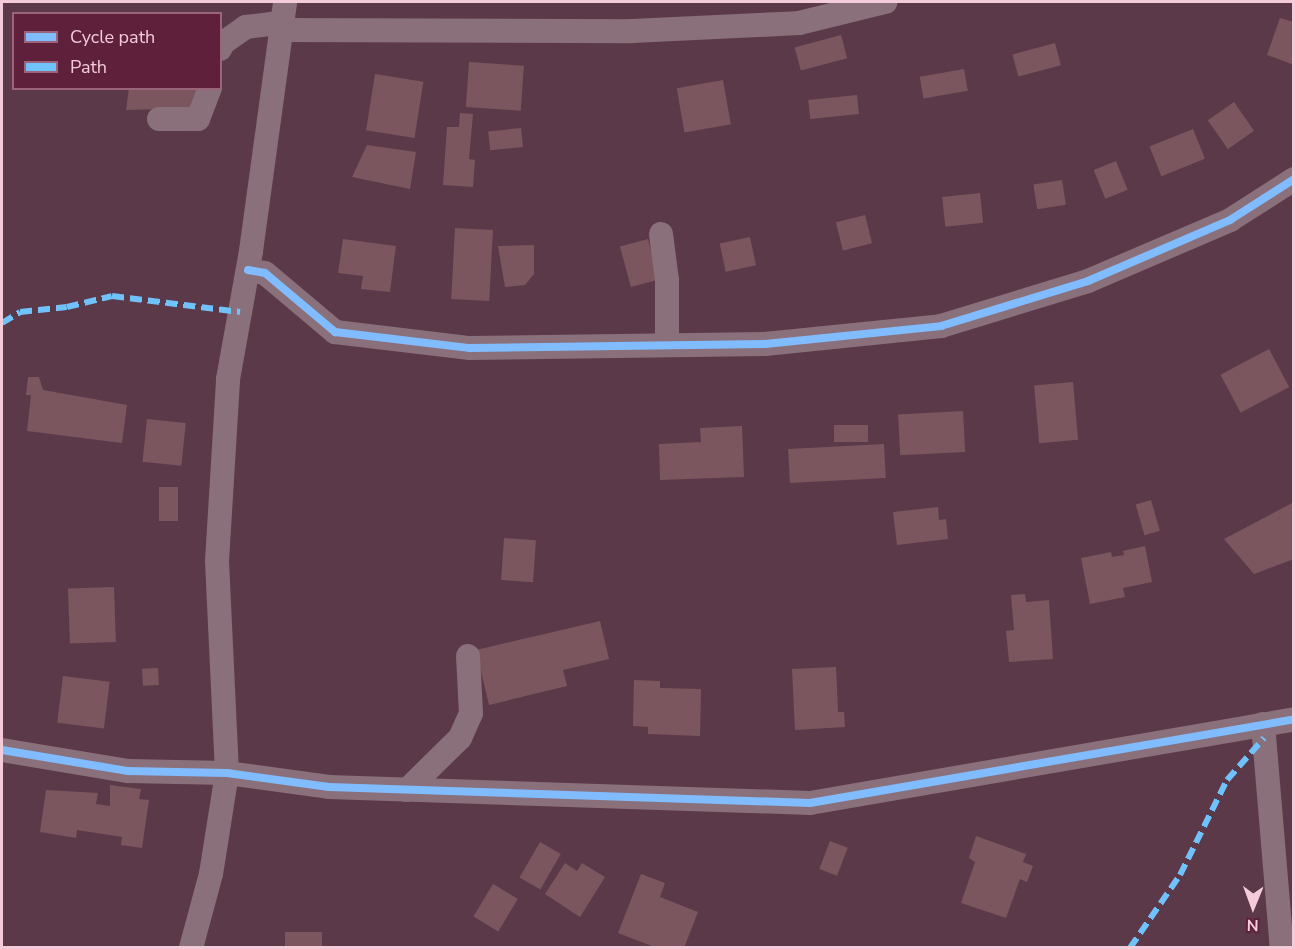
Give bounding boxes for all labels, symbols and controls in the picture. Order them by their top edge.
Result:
legend [12,12,222,90]
text: Cycle path [70,25,155,49]
text: Path [70,55,107,79]
north arrow [1223,877,1283,937]
text: N [1247,914,1259,936]

